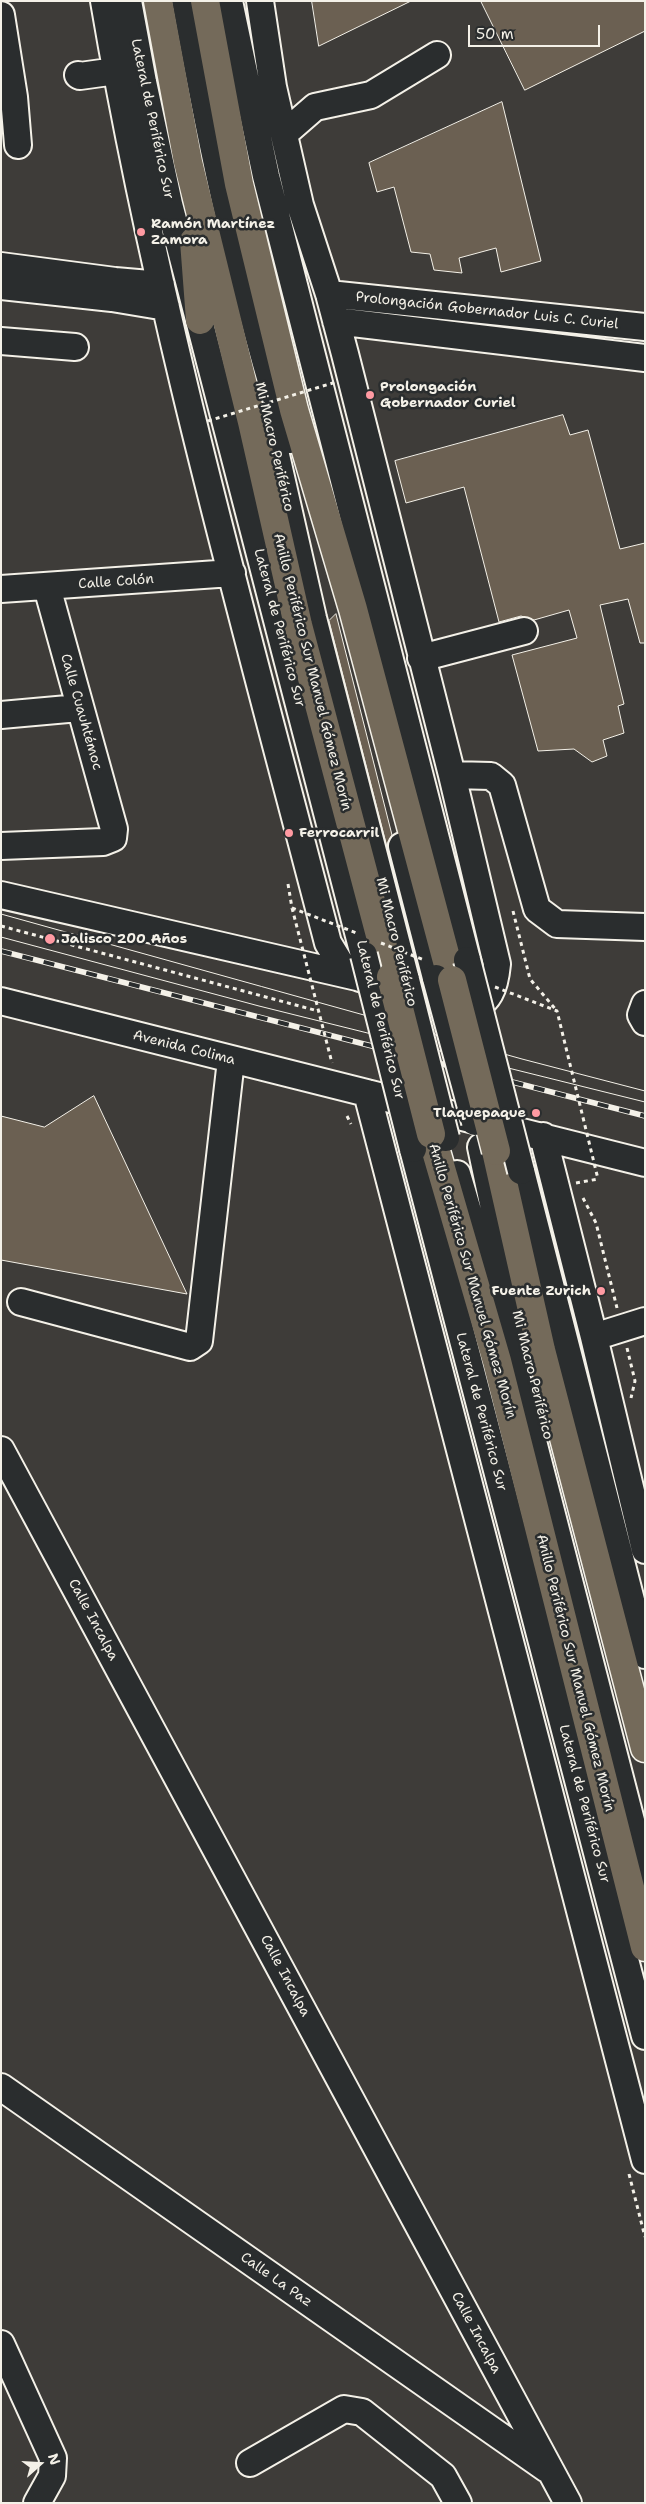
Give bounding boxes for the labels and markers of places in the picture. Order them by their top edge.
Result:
place label: Ramón Martínez Zamora [151,216,275,248]
marker: Ramón Martínez Zamora [135,226,147,238]
place label: Prolongación Gobernador Curiel [380,379,516,412]
marker: Prolongación Gobernador Curiel [364,389,376,401]
place label: Ferrocarril [299,825,379,841]
marker: Ferrocarril [283,827,295,839]
place label: Jalisco 200 Años [61,931,187,947]
marker: Jalisco 200 Años [43,932,57,946]
place label: Tlaquepaque [433,1105,526,1121]
marker: Tlaquepaque [530,1107,542,1119]
place label: Fuente Zurich [491,1283,591,1299]
marker: Fuente Zurich [595,1285,607,1297]

